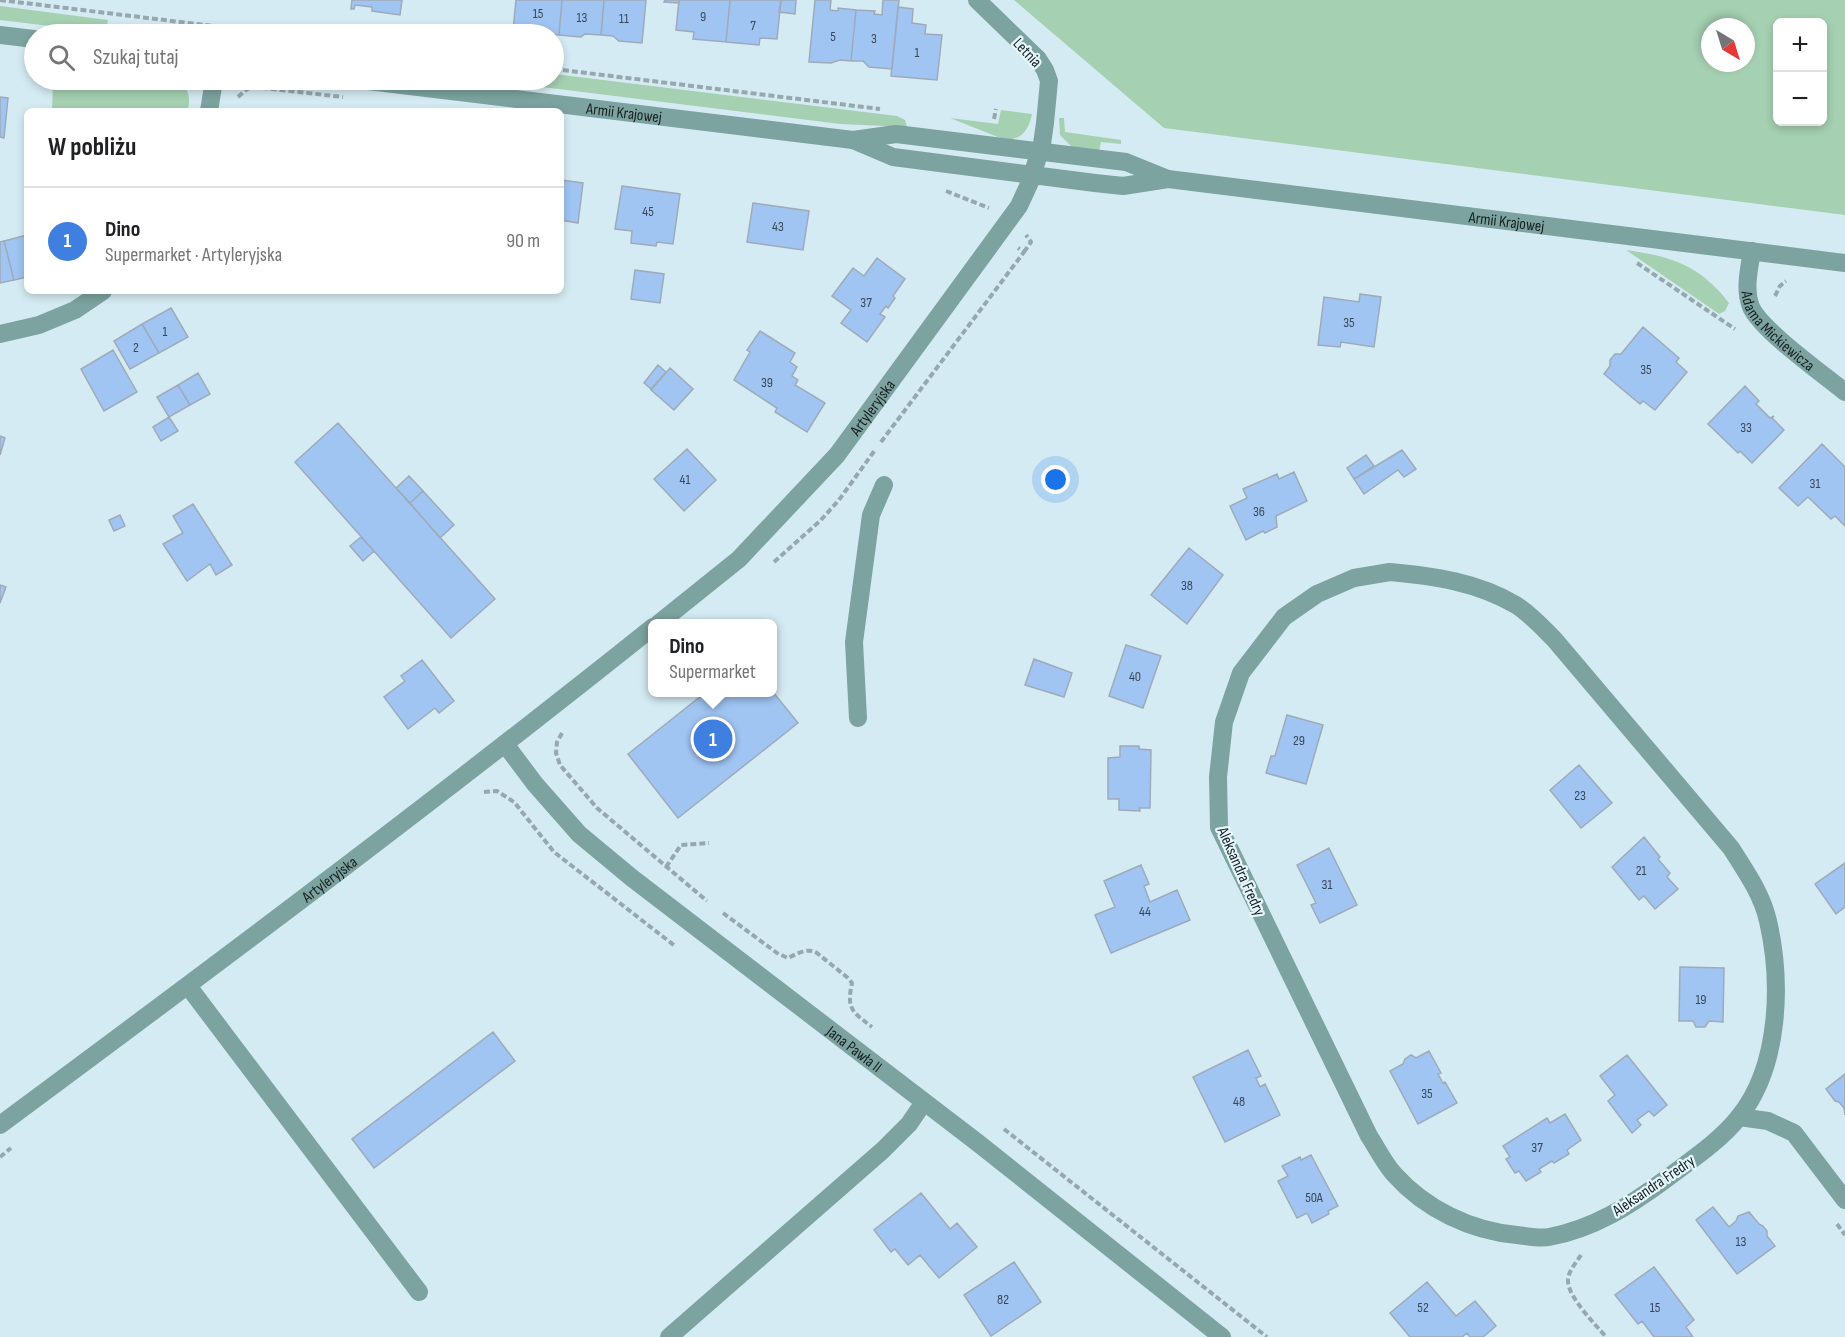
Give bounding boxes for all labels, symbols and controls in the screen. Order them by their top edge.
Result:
house number: 15 [533,5,544,22]
house number: 9 [700,8,706,25]
house number: 13 [577,9,588,26]
house number: 11 [619,10,629,27]
house number: 7 [750,17,756,34]
north arrow [1701,18,1755,72]
map controls [1773,18,1827,126]
button: + [1773,18,1827,72]
search box [24,24,564,90]
house number: 5 [830,28,836,45]
house number: 3 [871,30,877,47]
street label: Letnia [1009,34,1045,72]
icon: search [45,41,78,74]
text: Szukaj tutaj [93,44,179,71]
house number: 1 [915,44,920,61]
button: − [1773,72,1827,126]
street label: Armii Krajowej [584,99,663,128]
text: W pobliżu [48,132,136,163]
house number: 45 [642,203,654,220]
street label: Armii Krajowej [1467,208,1545,237]
text: Dino [105,216,140,243]
house number: 43 [772,218,784,235]
text: 1 [64,229,71,253]
text: 90 m [506,229,540,253]
text: Supermarket · Artyleryjska [105,243,282,267]
street label: Adama Mickiewicza [1736,289,1818,376]
house number: 37 [860,294,872,311]
house number: 35 [1343,314,1355,331]
house number: 1 [163,323,168,340]
house number: 2 [133,339,139,356]
house number: 35 [1640,361,1652,378]
house number: 39 [761,374,773,391]
street label: Artyleryjska [846,376,900,440]
house number: 33 [1740,419,1752,436]
your location [1041,465,1070,494]
house number: 41 [680,471,690,488]
house number: 31 [1810,475,1820,492]
house number: 36 [1253,503,1265,520]
house number: 38 [1181,577,1193,594]
popup [648,619,777,697]
text: Dino [669,633,704,660]
text: Supermarket [669,660,756,684]
house number: 40 [1129,668,1141,685]
pin: 1 [694,716,732,762]
house number: 29 [1293,732,1305,749]
house number: 23 [1574,787,1586,804]
street label: Aleksandra Fredry [1212,823,1269,919]
street label: Artyleryjska [298,853,361,908]
house number: 21 [1636,862,1646,879]
house number: 31 [1322,876,1332,893]
house number: 44 [1139,903,1151,920]
house number: 19 [1695,991,1707,1008]
street label: Jana Pawła II [821,1022,885,1077]
house number: 35 [1421,1085,1433,1102]
house number: 48 [1233,1093,1245,1110]
house number: 37 [1531,1139,1543,1156]
street label: Aleksandra Fredry [1608,1152,1699,1221]
house number: 50A [1305,1189,1324,1206]
house number: 13 [1736,1233,1747,1250]
house number: 82 [997,1291,1009,1308]
house number: 52 [1417,1299,1429,1316]
house number: 15 [1650,1299,1661,1316]

